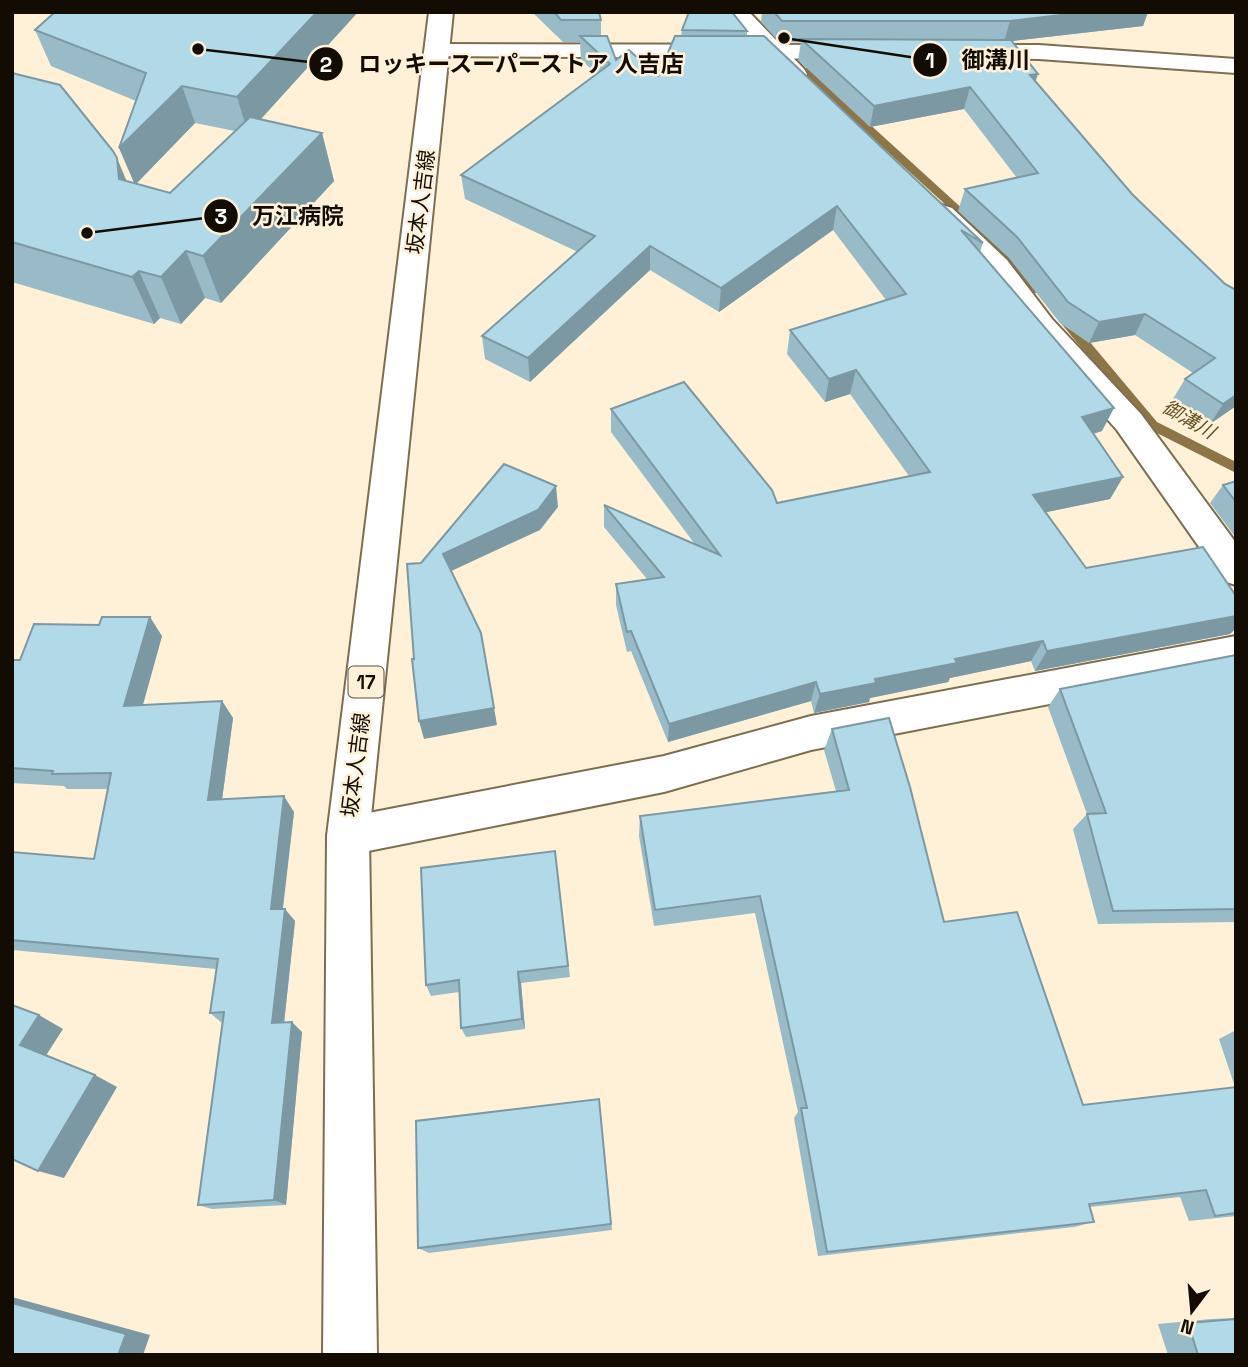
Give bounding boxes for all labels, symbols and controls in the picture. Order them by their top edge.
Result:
callout: 御溝川 [913,38,1045,82]
callout: ロッキースーパーストア 人吉店 [308,42,699,86]
text: 御溝川 [962,45,1031,75]
text: 1 [925,47,935,74]
text: ロッキースーパーストア 人吉店 [358,49,684,79]
text: 2 [320,51,332,78]
street label: 坂本人吉線 [401,148,440,256]
callout: 万江病院 [203,194,358,238]
text: 万江病院 [252,201,344,231]
text: 3 [215,203,227,230]
water label: 御溝川 [1158,394,1221,446]
road number: 17 [348,666,384,698]
street label: 坂本人吉線 [336,711,375,819]
north arrow [1157,1276,1227,1346]
text: N [1178,1313,1197,1341]

